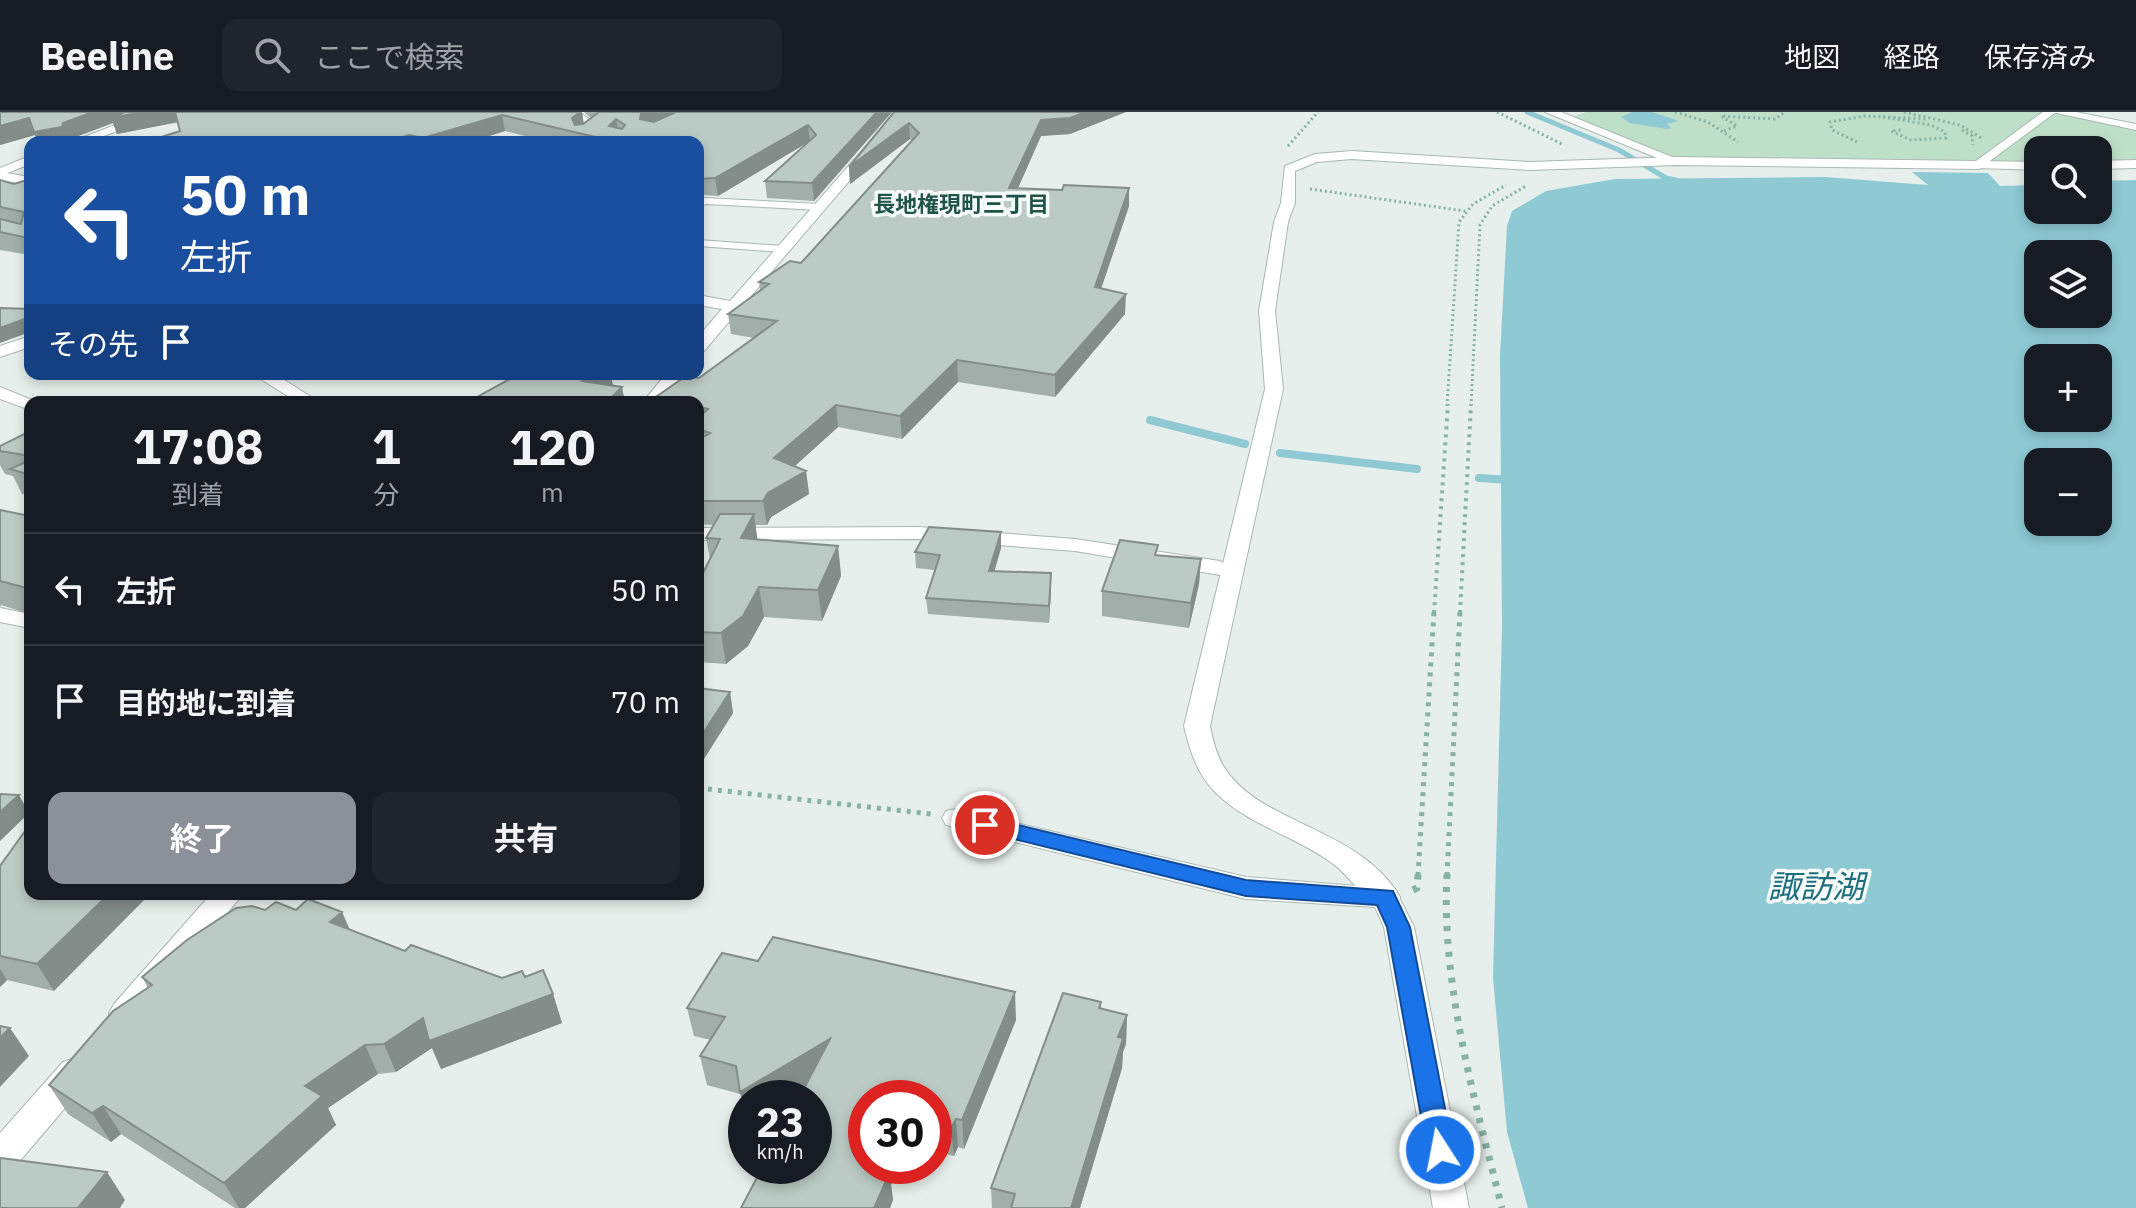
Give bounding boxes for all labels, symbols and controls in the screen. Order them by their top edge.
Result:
search box [222,19,782,91]
text: Beeline [40,31,174,80]
icon: search [250,33,294,77]
text: ここで検索 [314,37,464,76]
text: 地図 [1784,38,1840,75]
text: 経路 [1884,38,1940,75]
text: 保存済み [1984,38,2096,75]
map controls [2024,136,2112,536]
button: search [2024,136,2112,224]
text: 50 m [180,158,310,230]
icon: left [48,168,152,272]
district label: 長地権現町三丁目 [873,189,1049,218]
text: 左折 [180,233,252,280]
button: layers [2024,240,2112,328]
icon: arrive [154,320,198,364]
text: その先 [48,324,138,363]
button: + [2024,344,2112,432]
text: 17:08 [132,415,263,477]
text: 1 [372,415,401,477]
text: 120 [509,416,596,478]
button: − [2024,448,2112,536]
text: m [541,475,564,509]
text: 到着 [172,477,224,511]
text: 分 [373,477,399,511]
icon: left [48,567,92,611]
text: 50 m [611,570,680,609]
text: 左折 [116,571,176,610]
icon: arrive [48,679,92,723]
text: 70 m [611,682,680,721]
text: 目的地に到着 [116,683,296,722]
pin [951,791,1019,859]
button: 終了 [48,792,356,884]
button: 共有 [372,792,680,884]
icon: arrive [963,803,1007,847]
water label: 諏訪湖 [1768,865,1869,907]
speed limit sign: 30 [848,1080,952,1184]
text: 23 [756,1096,804,1148]
position arrow [1398,1108,1482,1192]
text: km/h [756,1138,804,1165]

